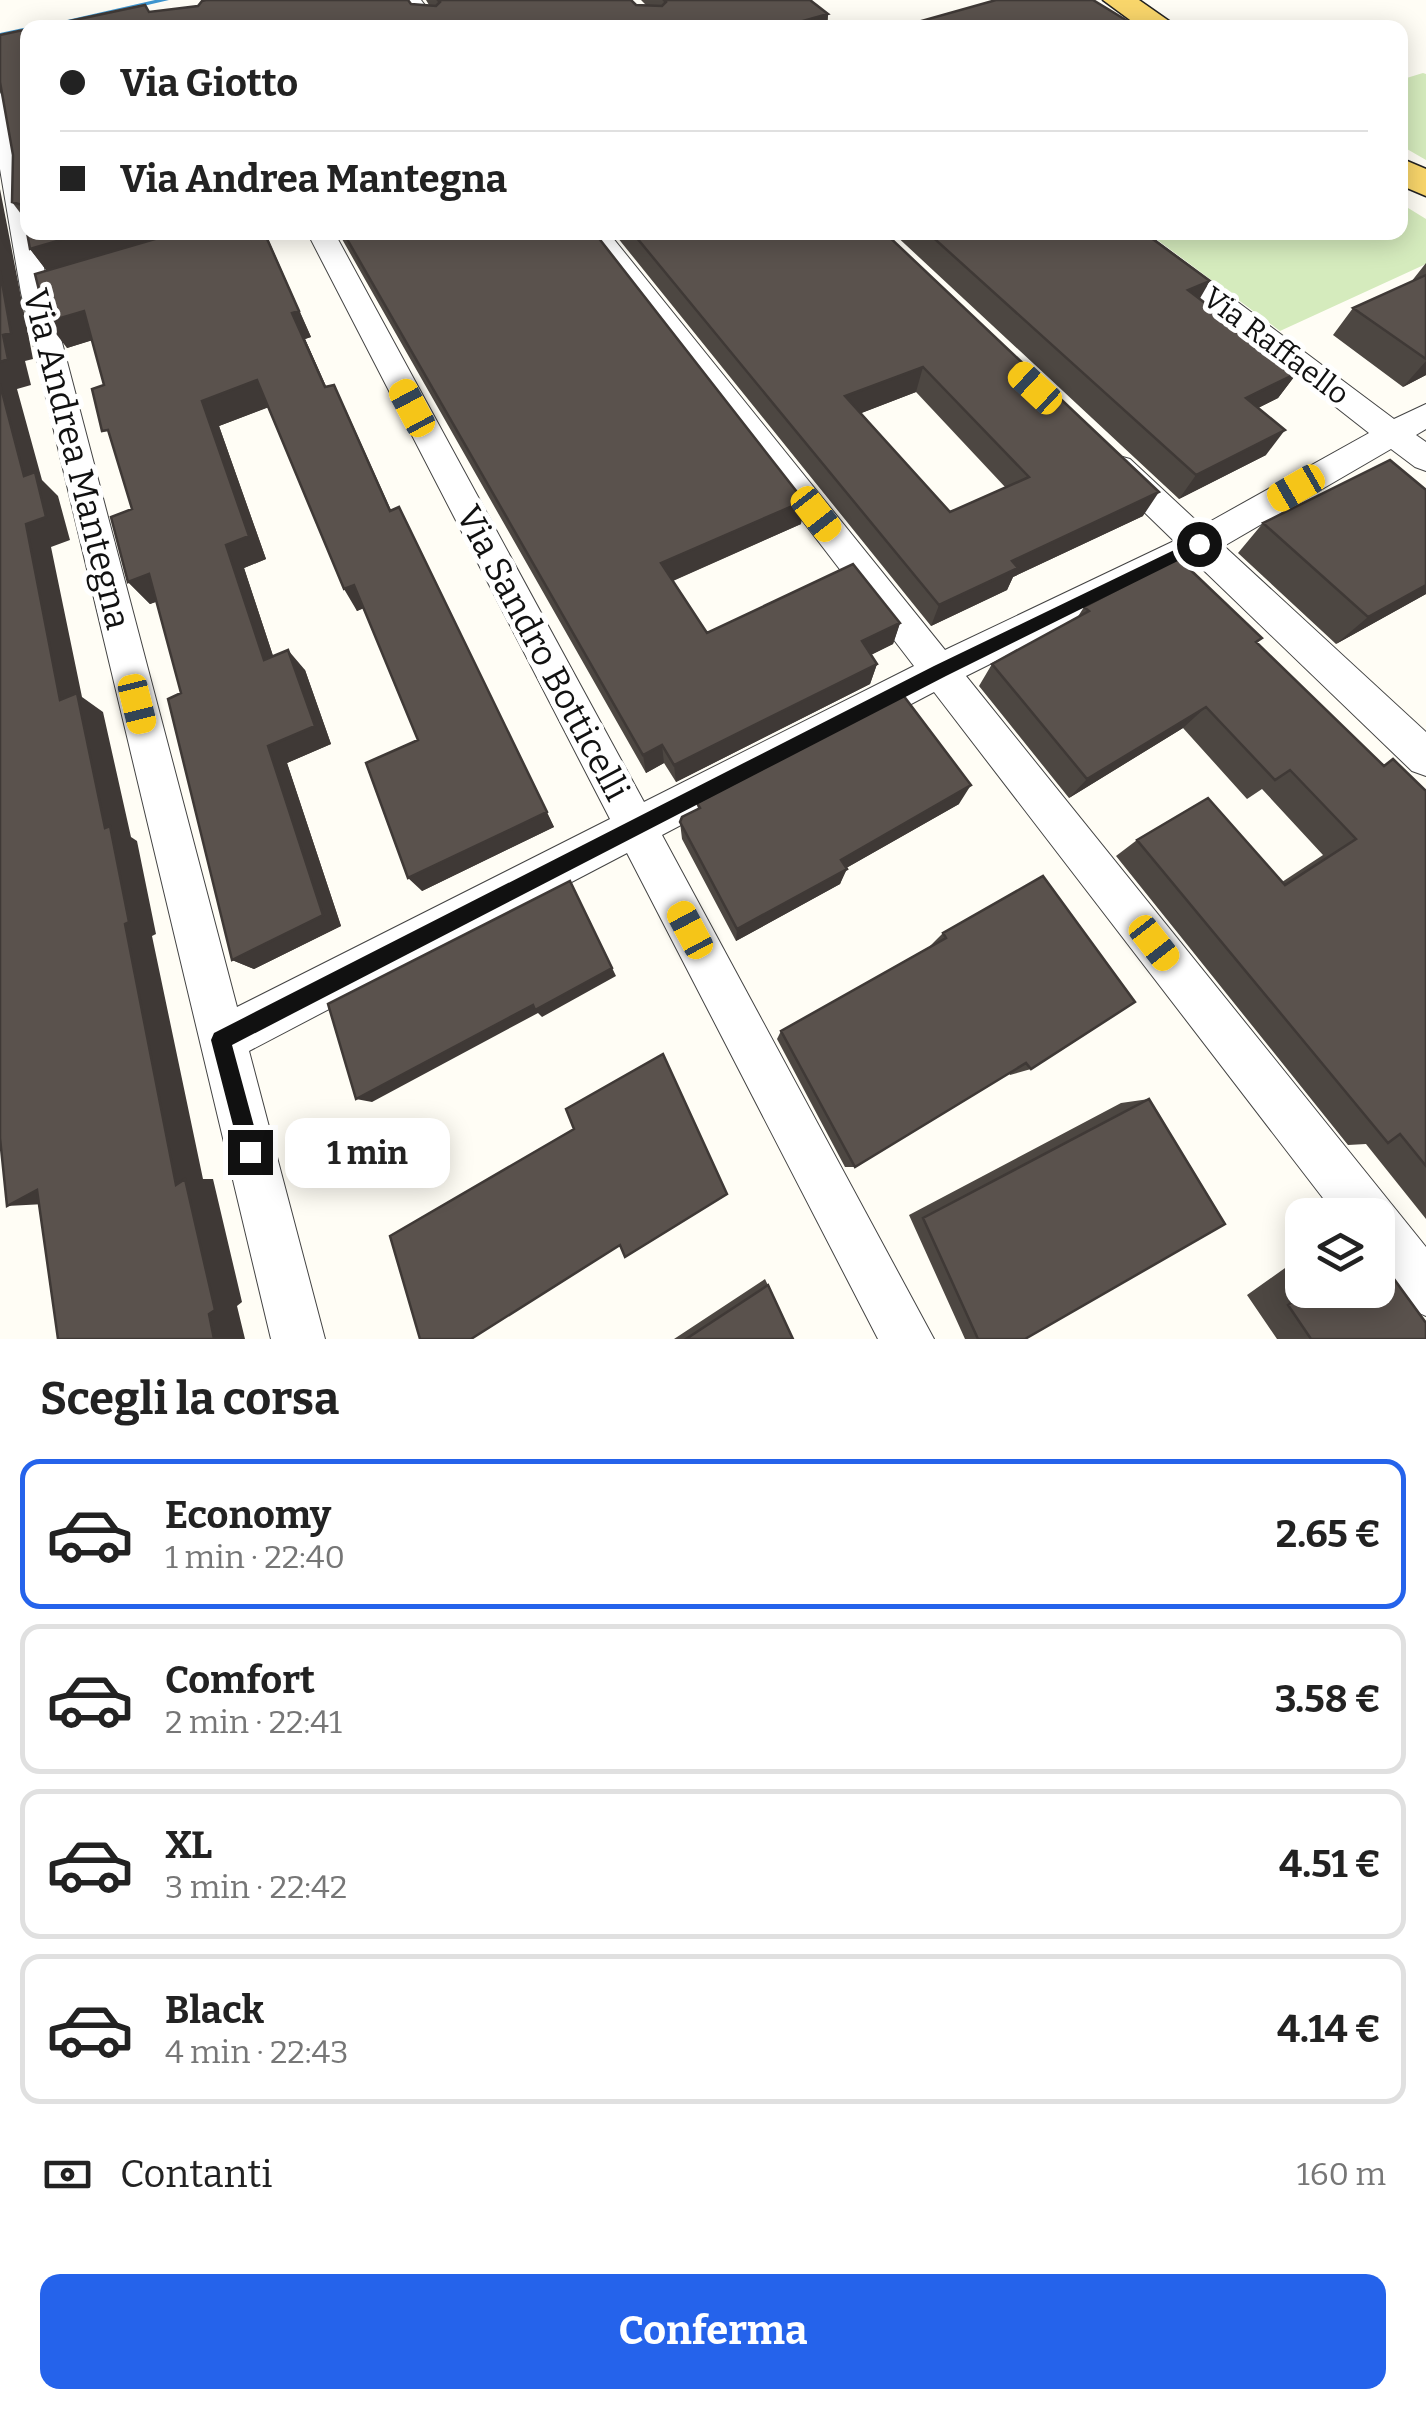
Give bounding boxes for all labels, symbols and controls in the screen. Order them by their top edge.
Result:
text: Via Giotto [120,60,298,106]
text: Via Andrea Mantegna [120,156,507,202]
street label: Via Raffaello [1196,279,1356,413]
street label: Via Andrea Mantegna [14,284,140,634]
car [1003,357,1067,419]
car [385,374,439,442]
car [1263,460,1329,516]
car [786,481,846,547]
street label: Via Sandro Botticelli [447,498,639,808]
route start [1177,522,1222,567]
car [115,671,159,737]
car [663,896,717,964]
car [1124,910,1184,976]
callout: 1 min [285,1117,450,1187]
route end [228,1130,273,1175]
text: 1 min [327,1134,408,1172]
map controls [1285,1198,1395,1308]
button: layers [1285,1198,1395,1308]
text: Scegli la corsa [40,1372,339,1426]
icon: car [45,1489,135,1579]
text: Economy [165,1492,331,1538]
text: 2.65 € [1276,1511,1381,1557]
text: 1 min · 22:40 [165,1538,345,1576]
icon: car [45,1654,135,1744]
text: Comfort [165,1657,315,1703]
text: 3.58 € [1275,1676,1381,1722]
text: 2 min · 22:41 [165,1703,342,1741]
icon: car [45,1819,135,1909]
text: XL [165,1822,212,1868]
text: 4.51 € [1279,1841,1381,1887]
text: 3 min · 22:42 [165,1868,347,1906]
icon: car [45,1984,135,2074]
text: Black [165,1987,264,2033]
text: 4.14 € [1277,2006,1381,2052]
text: 4 min · 22:43 [165,2033,348,2071]
icon: cash [40,2147,95,2202]
text: Contanti [120,2151,273,2197]
text: 160 m [1297,2155,1386,2193]
button: Conferma [40,2274,1386,2389]

